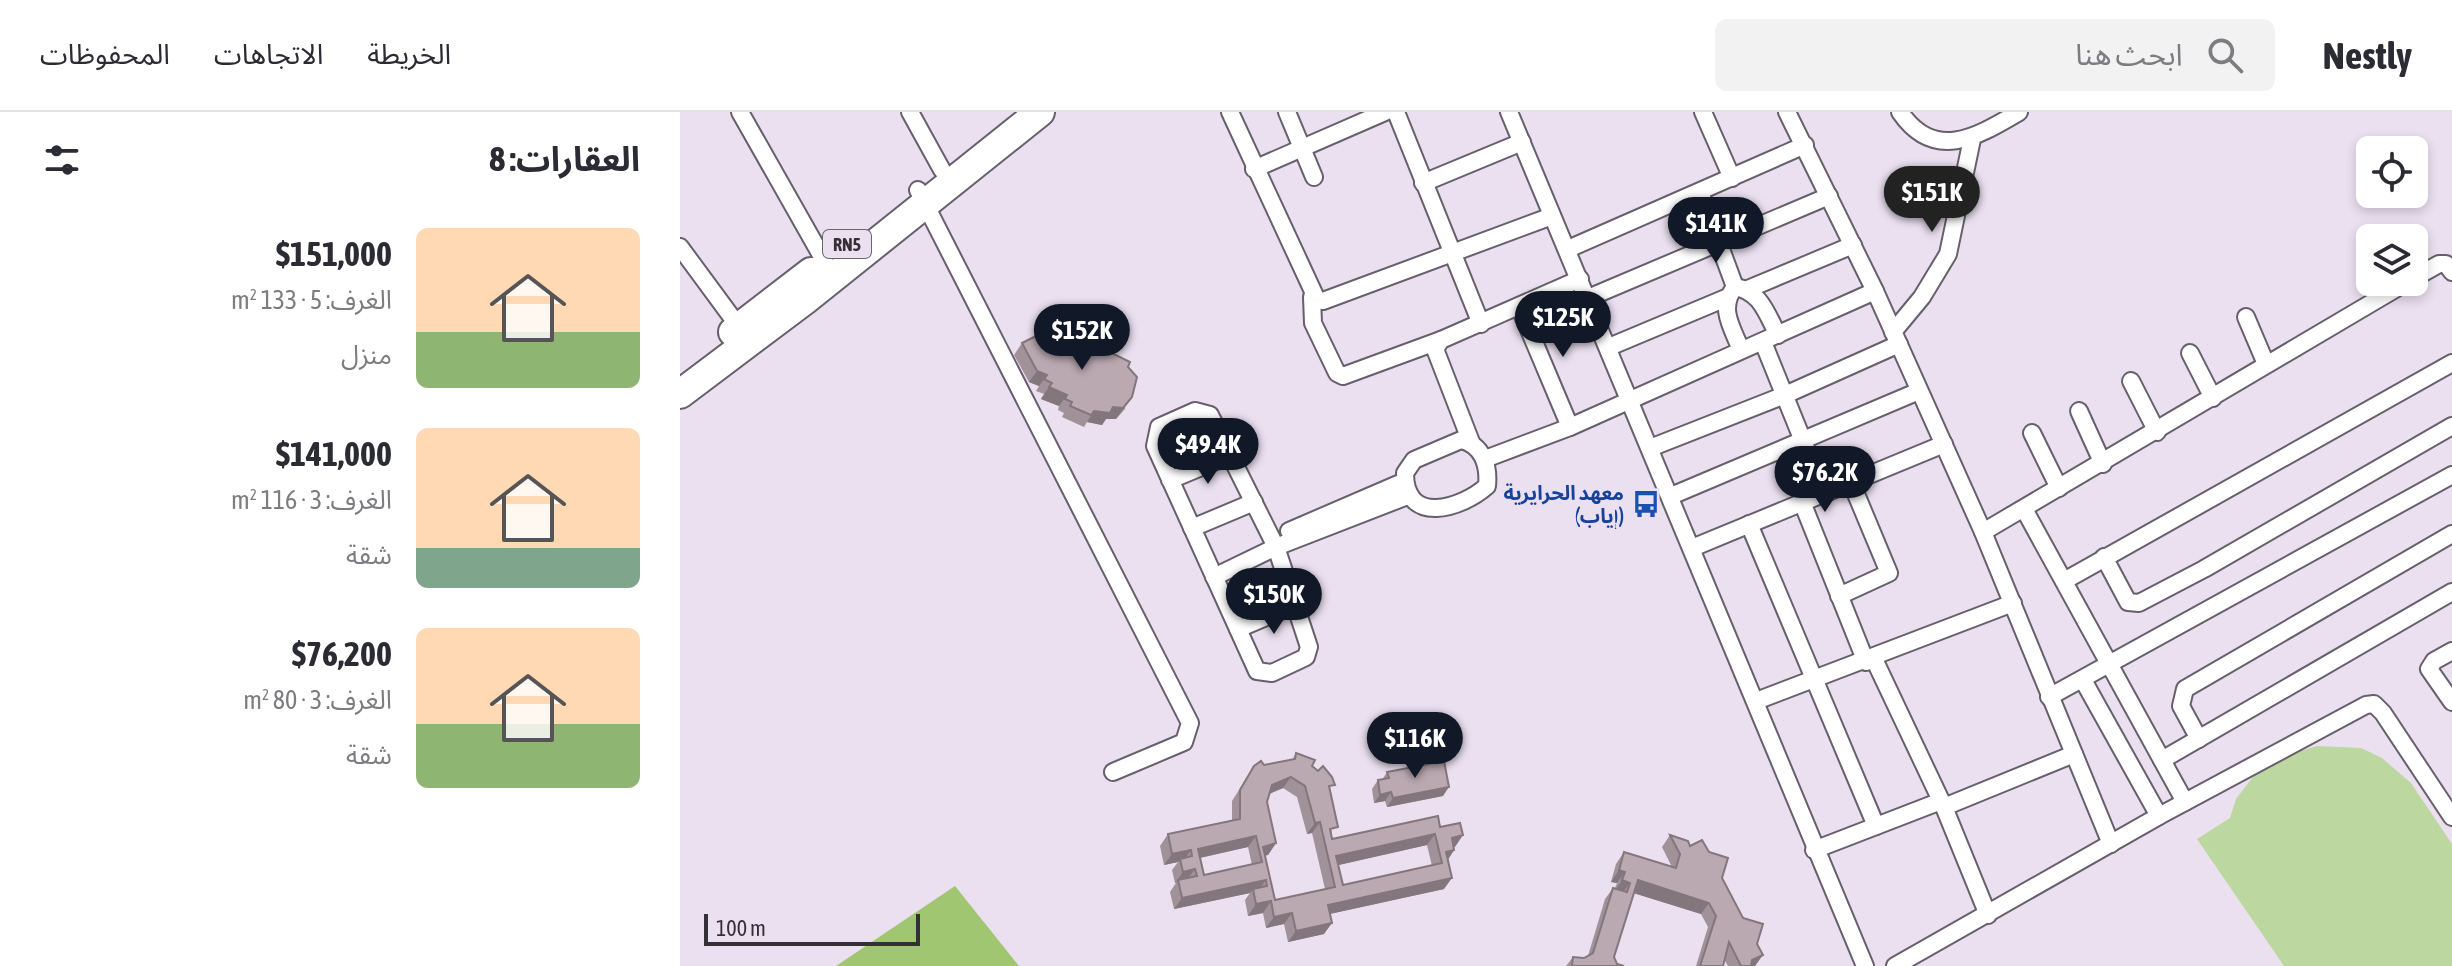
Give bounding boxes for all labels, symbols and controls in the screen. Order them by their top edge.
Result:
search box [1715,19,2275,91]
icon: search [2203,33,2247,77]
text: Nestly [2323,34,2412,77]
text: ابحث هنا [2075,37,2183,71]
text: المحفوظات [40,38,170,70]
text: الاتجاهات [214,38,323,70]
text: الخريطة [367,38,451,70]
map controls [2356,136,2428,296]
button: locate [2356,136,2428,208]
icon: filters [40,138,84,182]
text: العقارات: 8 [489,139,640,178]
pin: $151K [1876,166,1988,234]
text: $151K [1902,177,1962,207]
pin: $141K [1660,197,1772,265]
text: $141K [1686,208,1746,238]
button: layers [2356,224,2428,296]
road number: RN5 [823,230,871,258]
text: $151,000 [276,234,392,273]
icon: home [480,260,576,356]
text: الغرف: 5 · 133 m² [231,285,392,315]
pin: $125K [1507,291,1619,359]
text: $125K [1533,302,1593,332]
pin: $152K [1026,304,1138,372]
text: $152K [1052,315,1112,345]
text: منزل [341,340,392,370]
pin: $49.4K [1143,418,1273,486]
text: $49.4K [1176,429,1240,459]
text: $141,000 [276,434,392,473]
pin: $76.2K [1760,446,1890,514]
text: $76.2K [1793,457,1857,487]
icon: home [480,460,576,556]
place label: معهد الحرايرية (إياب) [1503,481,1624,530]
text: الغرف: 3 · 116 m² [231,485,392,515]
bus stop icon: معهد الحرايرية (إياب) [1631,489,1661,519]
text: شقة [346,540,392,570]
pin: $150K [1218,568,1330,636]
text: $150K [1244,579,1304,609]
text: $76,200 [292,634,392,673]
icon: home [480,660,576,756]
text: الغرف: 3 · 80 m² [243,685,392,715]
pin: $116K [1359,712,1471,780]
text: $116K [1385,723,1445,753]
text: شقة [346,740,392,770]
scale bar [704,910,920,946]
text: 100 m [716,915,766,941]

